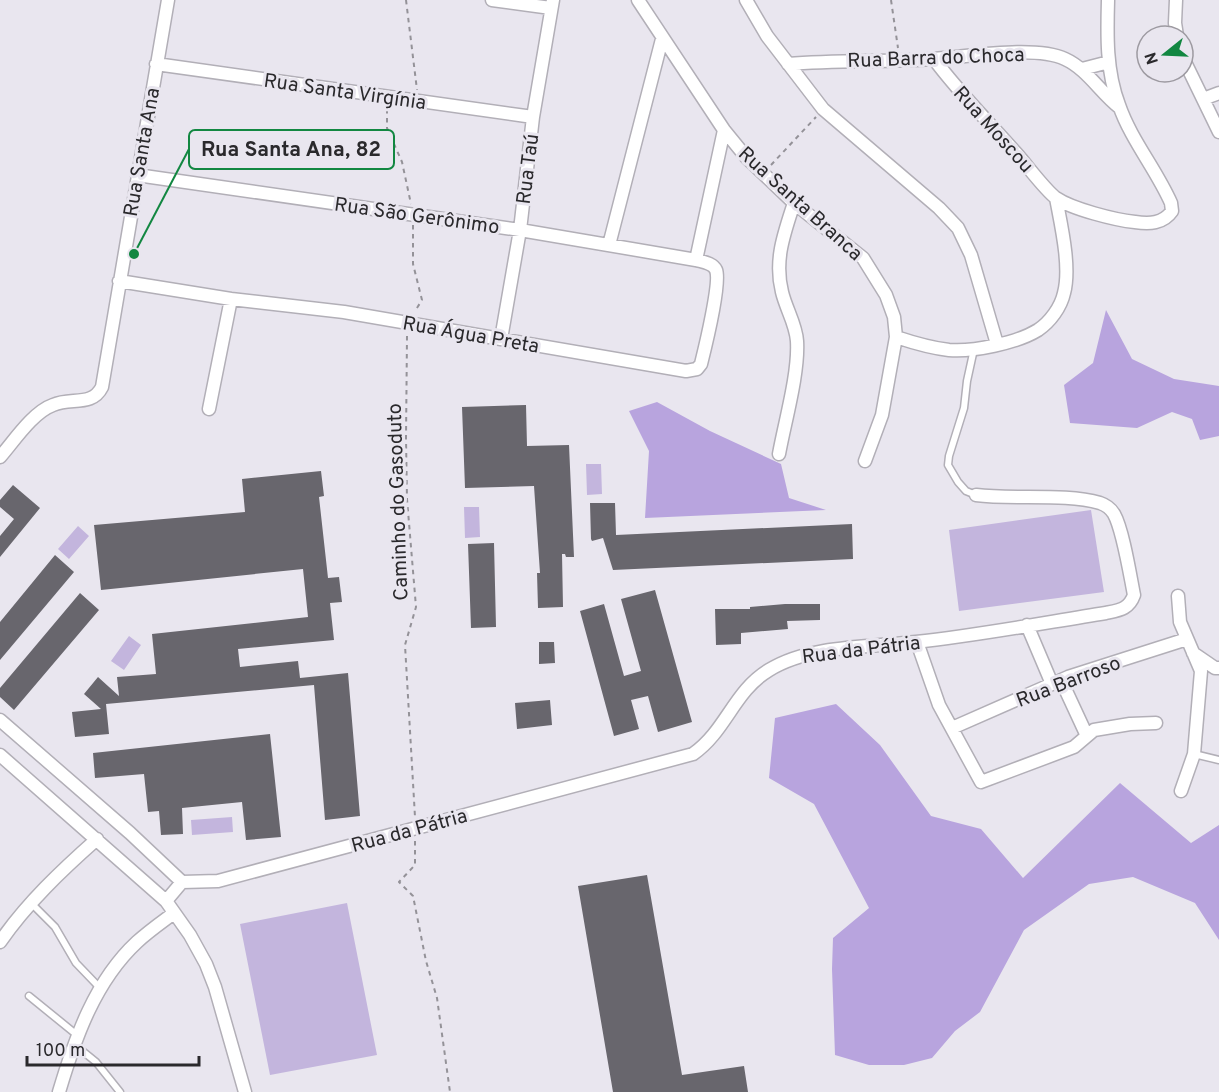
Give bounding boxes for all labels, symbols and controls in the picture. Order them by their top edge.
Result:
north arrow [1135,24,1195,84]
street label: Rua Barra do Choca [847,43,1025,75]
text: N [1141,49,1164,67]
street label: Rua Santa Virgínia [262,69,428,117]
street label: Rua Moscou [947,81,1038,179]
street label: Rua Santa Ana [119,86,167,219]
callout: Rua Santa Ana, 82 [189,130,394,169]
street label: Rua Taú [512,132,546,206]
text: Rua Santa Ana, 82 [201,137,381,164]
street label: Rua Santa Branca [732,142,867,267]
street label: Rua São Gerônimo [332,193,501,241]
street label: Rua Água Preta [400,309,541,361]
street label: Caminho do Gasoduto [383,403,415,601]
street label: Rua da Pátria [800,631,922,671]
street label: Rua Barroso [1013,651,1125,715]
street label: Rua da Pátria [349,804,470,860]
scale bar [27,1029,200,1067]
text: 100 m [36,1040,85,1063]

